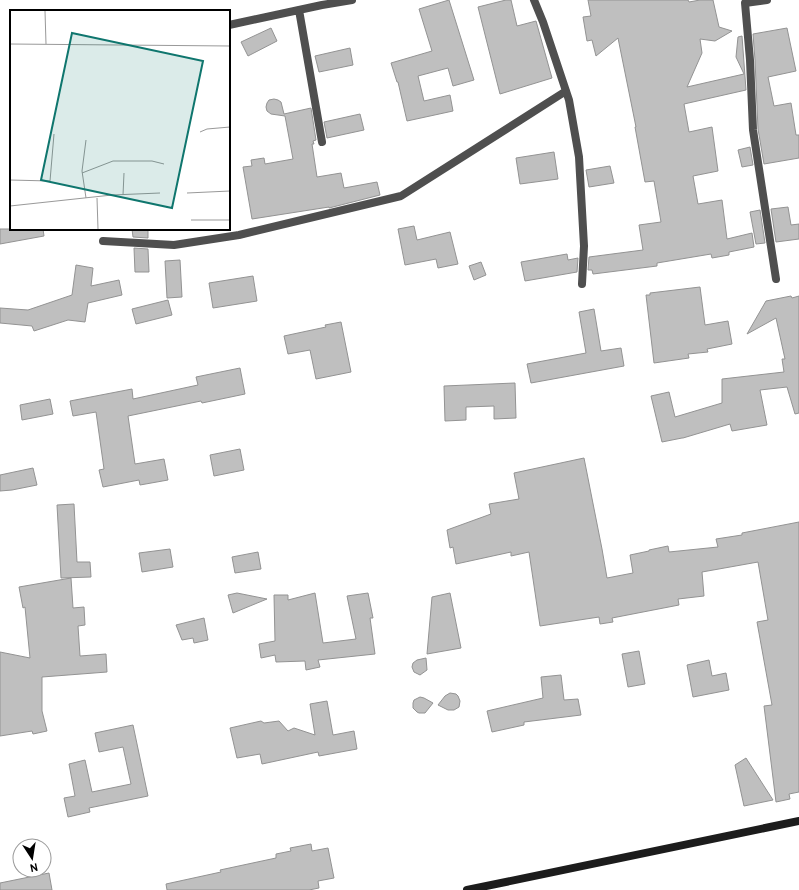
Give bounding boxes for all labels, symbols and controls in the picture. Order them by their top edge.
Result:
inset map [10,10,230,230]
north arrow [12,838,52,878]
text: N [29,859,39,874]

